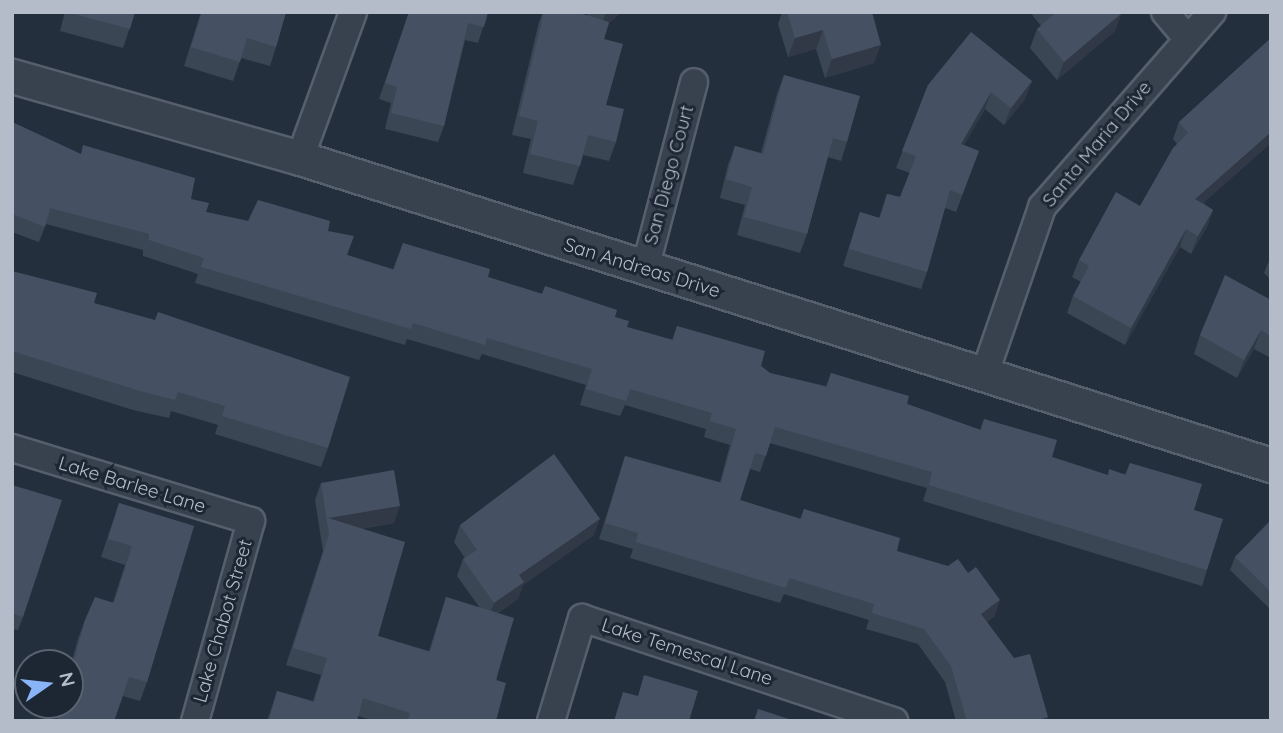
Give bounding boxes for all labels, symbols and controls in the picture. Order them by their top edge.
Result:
street label: Santa Maria Drive [1038,76,1156,212]
street label: San Diego Court [639,103,699,247]
street label: San Andreas Drive [561,233,723,303]
street label: Lake Barlee Lane [56,452,208,518]
street label: Lake Chabot Street [189,537,257,705]
street label: Lake Temescal Lane [599,614,775,690]
north arrow [14,649,84,719]
text: N [54,670,81,689]

